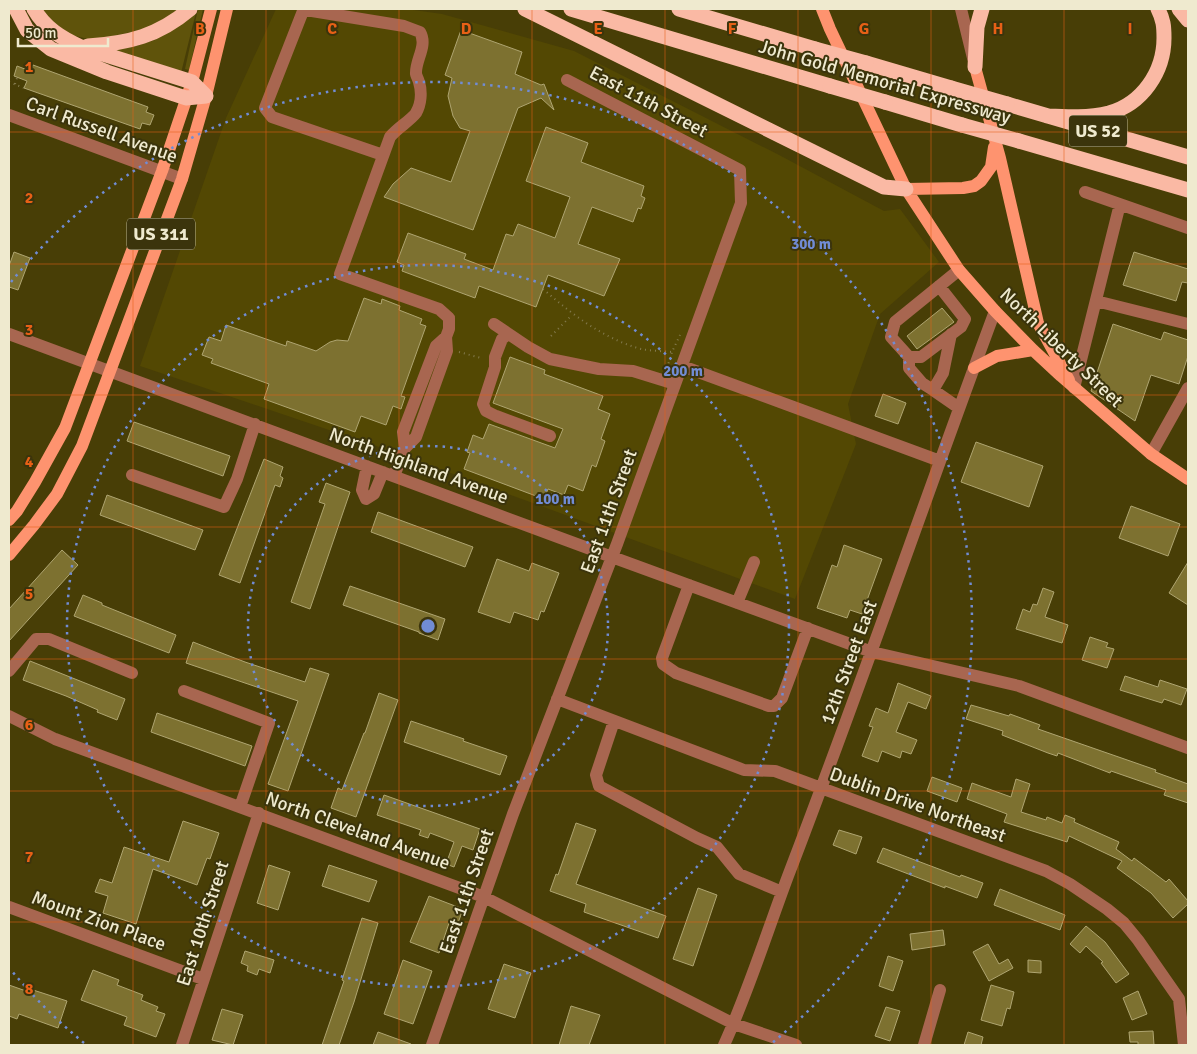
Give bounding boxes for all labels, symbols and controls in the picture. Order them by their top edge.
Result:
scale bar [18,15,108,47]
text: B [195,19,205,39]
text: C [327,19,337,39]
text: D [461,19,472,39]
text: E [593,19,603,39]
text: F [728,19,737,39]
text: G [859,19,869,39]
text: H [993,19,1003,39]
text: I [1127,19,1133,39]
text: 50 m [25,24,56,42]
street label: John Gold Memorial Expressway [756,34,1014,129]
text: 1 [25,57,34,77]
street label: East 11th Street [585,61,712,143]
street label: Carl Russell Avenue [22,91,181,169]
road number: US 52 [1069,115,1127,146]
text: 2 [25,188,33,208]
road number: US 311 [127,218,195,250]
text: 300 m [791,235,831,253]
street label: North Liberty Street [995,283,1128,413]
text: 3 [25,320,33,340]
text: 200 m [663,362,703,380]
street label: North Highland Avenue [326,422,512,510]
street label: East 11th Street [575,446,643,577]
text: 4 [25,452,34,472]
text: 100 m [535,490,575,508]
text: 5 [25,584,33,604]
street label: 12th Street East [815,597,883,728]
centre of rings [419,617,437,635]
text: 6 [25,715,34,735]
street label: Dublin Drive Northeast [826,762,1009,848]
street label: North Cleveland Avenue [262,786,453,876]
street label: East 11th Street [434,825,500,957]
text: 7 [25,847,34,867]
street label: East 10th Street [171,857,235,989]
street label: Mount Zion Place [28,885,169,956]
text: 8 [25,979,34,999]

